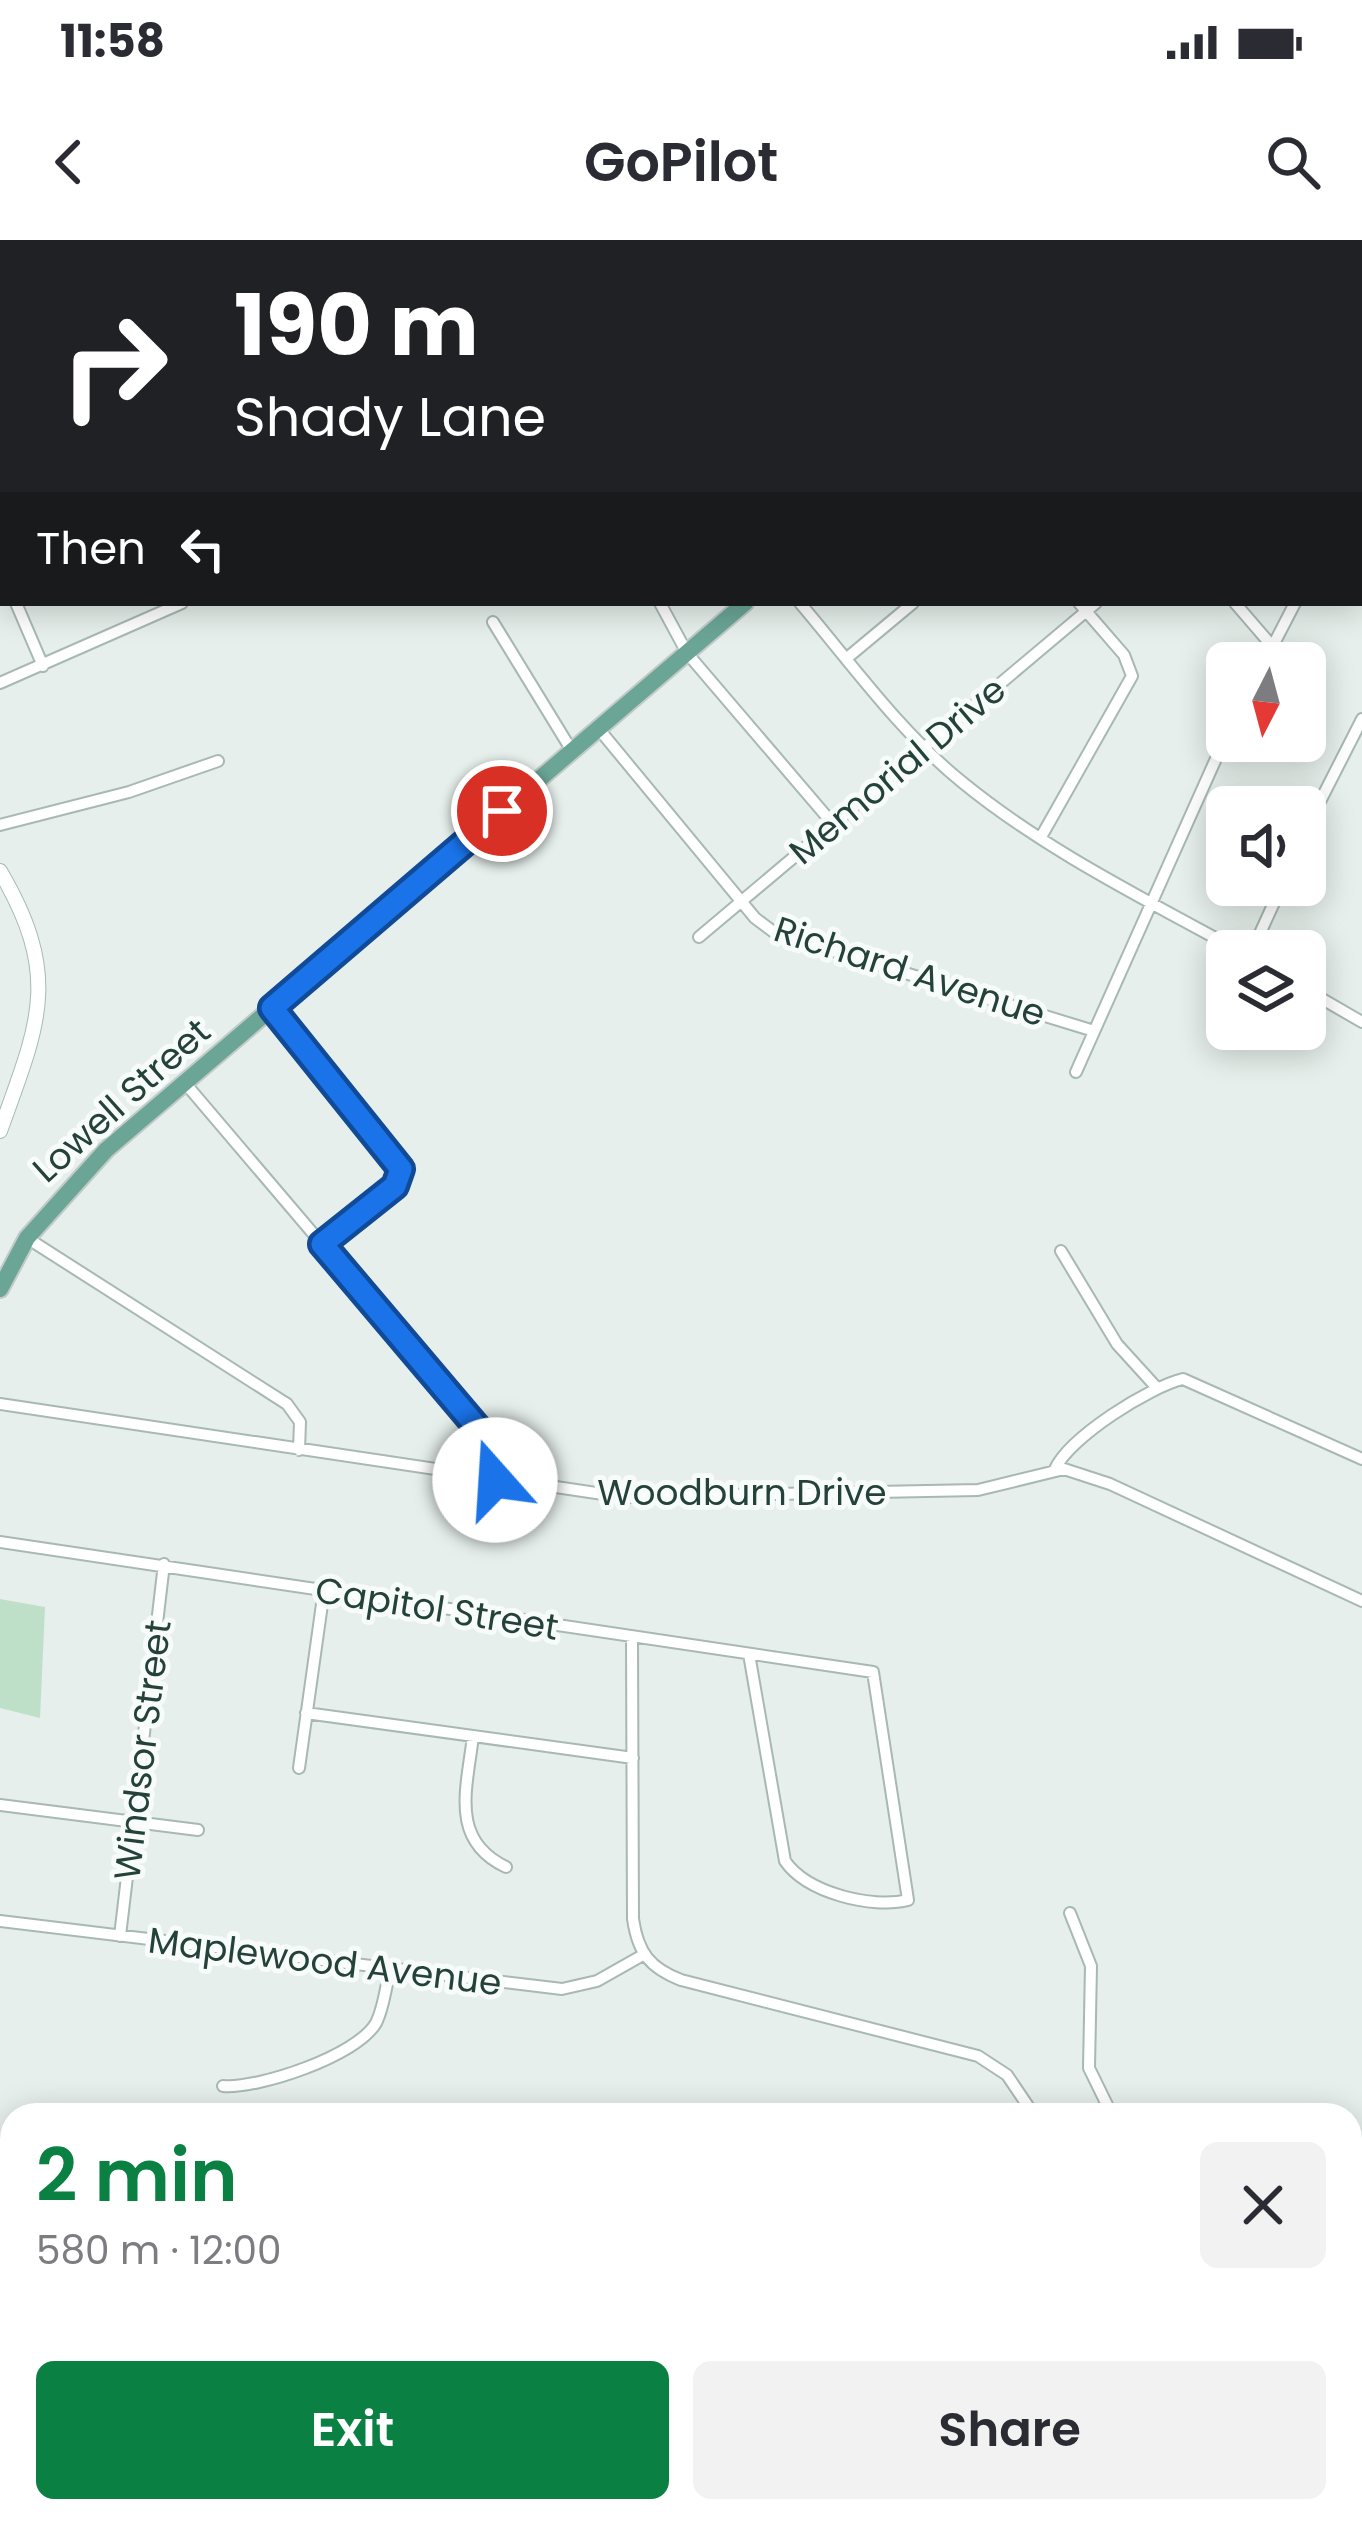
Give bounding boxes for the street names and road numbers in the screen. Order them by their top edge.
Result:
street label: Memorial Drive [778,664,1017,876]
street label: Richard Avenue [768,904,1052,1039]
street label: Lowell Street [21,1007,221,1194]
street label: Woodburn Drive [597,1467,887,1518]
street label: Capitol Street [312,1564,562,1653]
street label: Windsor Street [101,1617,184,1883]
street label: Maplewood Avenue [145,1915,505,2008]

